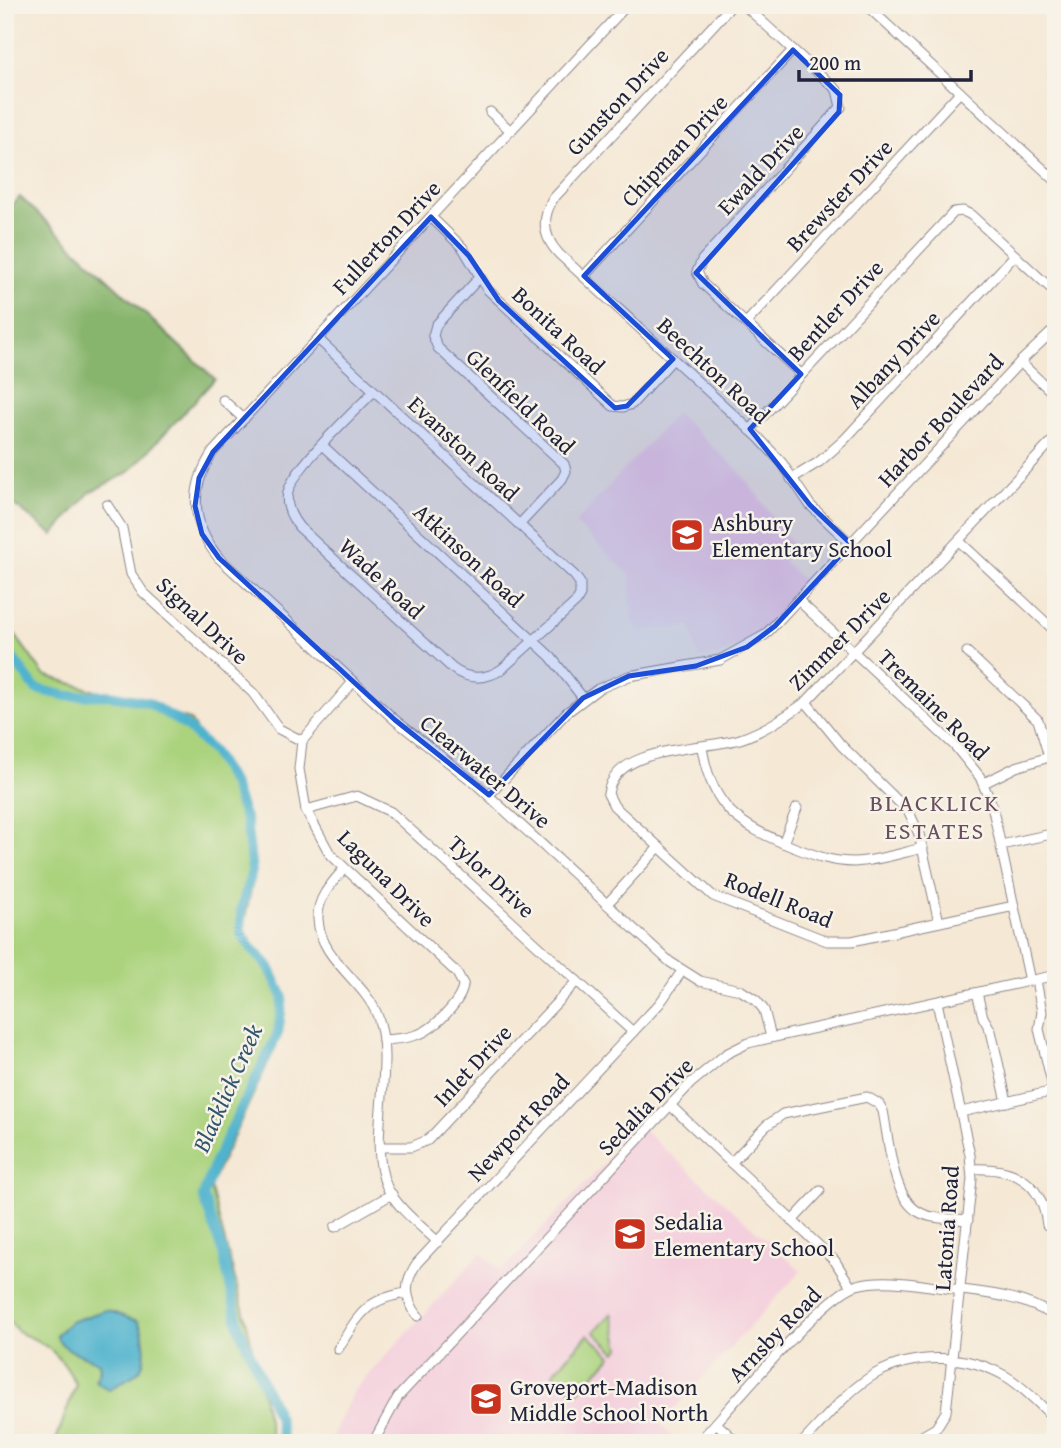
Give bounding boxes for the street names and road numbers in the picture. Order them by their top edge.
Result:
street label: Gunston Drive [558,39,676,163]
street label: Chipman Drive [613,86,735,214]
street label: Ewald Drive [709,116,811,222]
street label: Brewster Drive [778,131,900,259]
street label: Fullerton Drive [324,172,448,302]
street label: Bentler Drive [779,252,891,368]
street label: Bonita Road [505,278,613,382]
street label: Albany Drive [839,302,947,416]
street label: Beechton Road [650,309,778,431]
street label: Glenfield Road [459,340,583,462]
street label: Harbor Boulevard [869,345,1011,494]
street label: Evanston Road [401,388,528,509]
street label: Atkinson Road [407,495,532,615]
street label: Wade Road [332,530,432,627]
street label: Signal Drive [149,568,257,672]
street label: Zimmer Drive [780,580,898,698]
street label: Tremaine Road [871,641,998,768]
street label: Clearwater Drive [413,706,559,836]
street label: Laguna Drive [331,822,443,934]
street label: Tylor Drive [441,827,543,925]
street label: Rodell Road [720,862,839,936]
street label: Inlet Drive [425,1016,519,1114]
street label: Sedalia Drive [589,1049,701,1163]
street label: Newport Road [459,1065,577,1188]
street label: Latonia Road [925,1164,967,1292]
street label: Arnsby Road [720,1278,829,1389]

